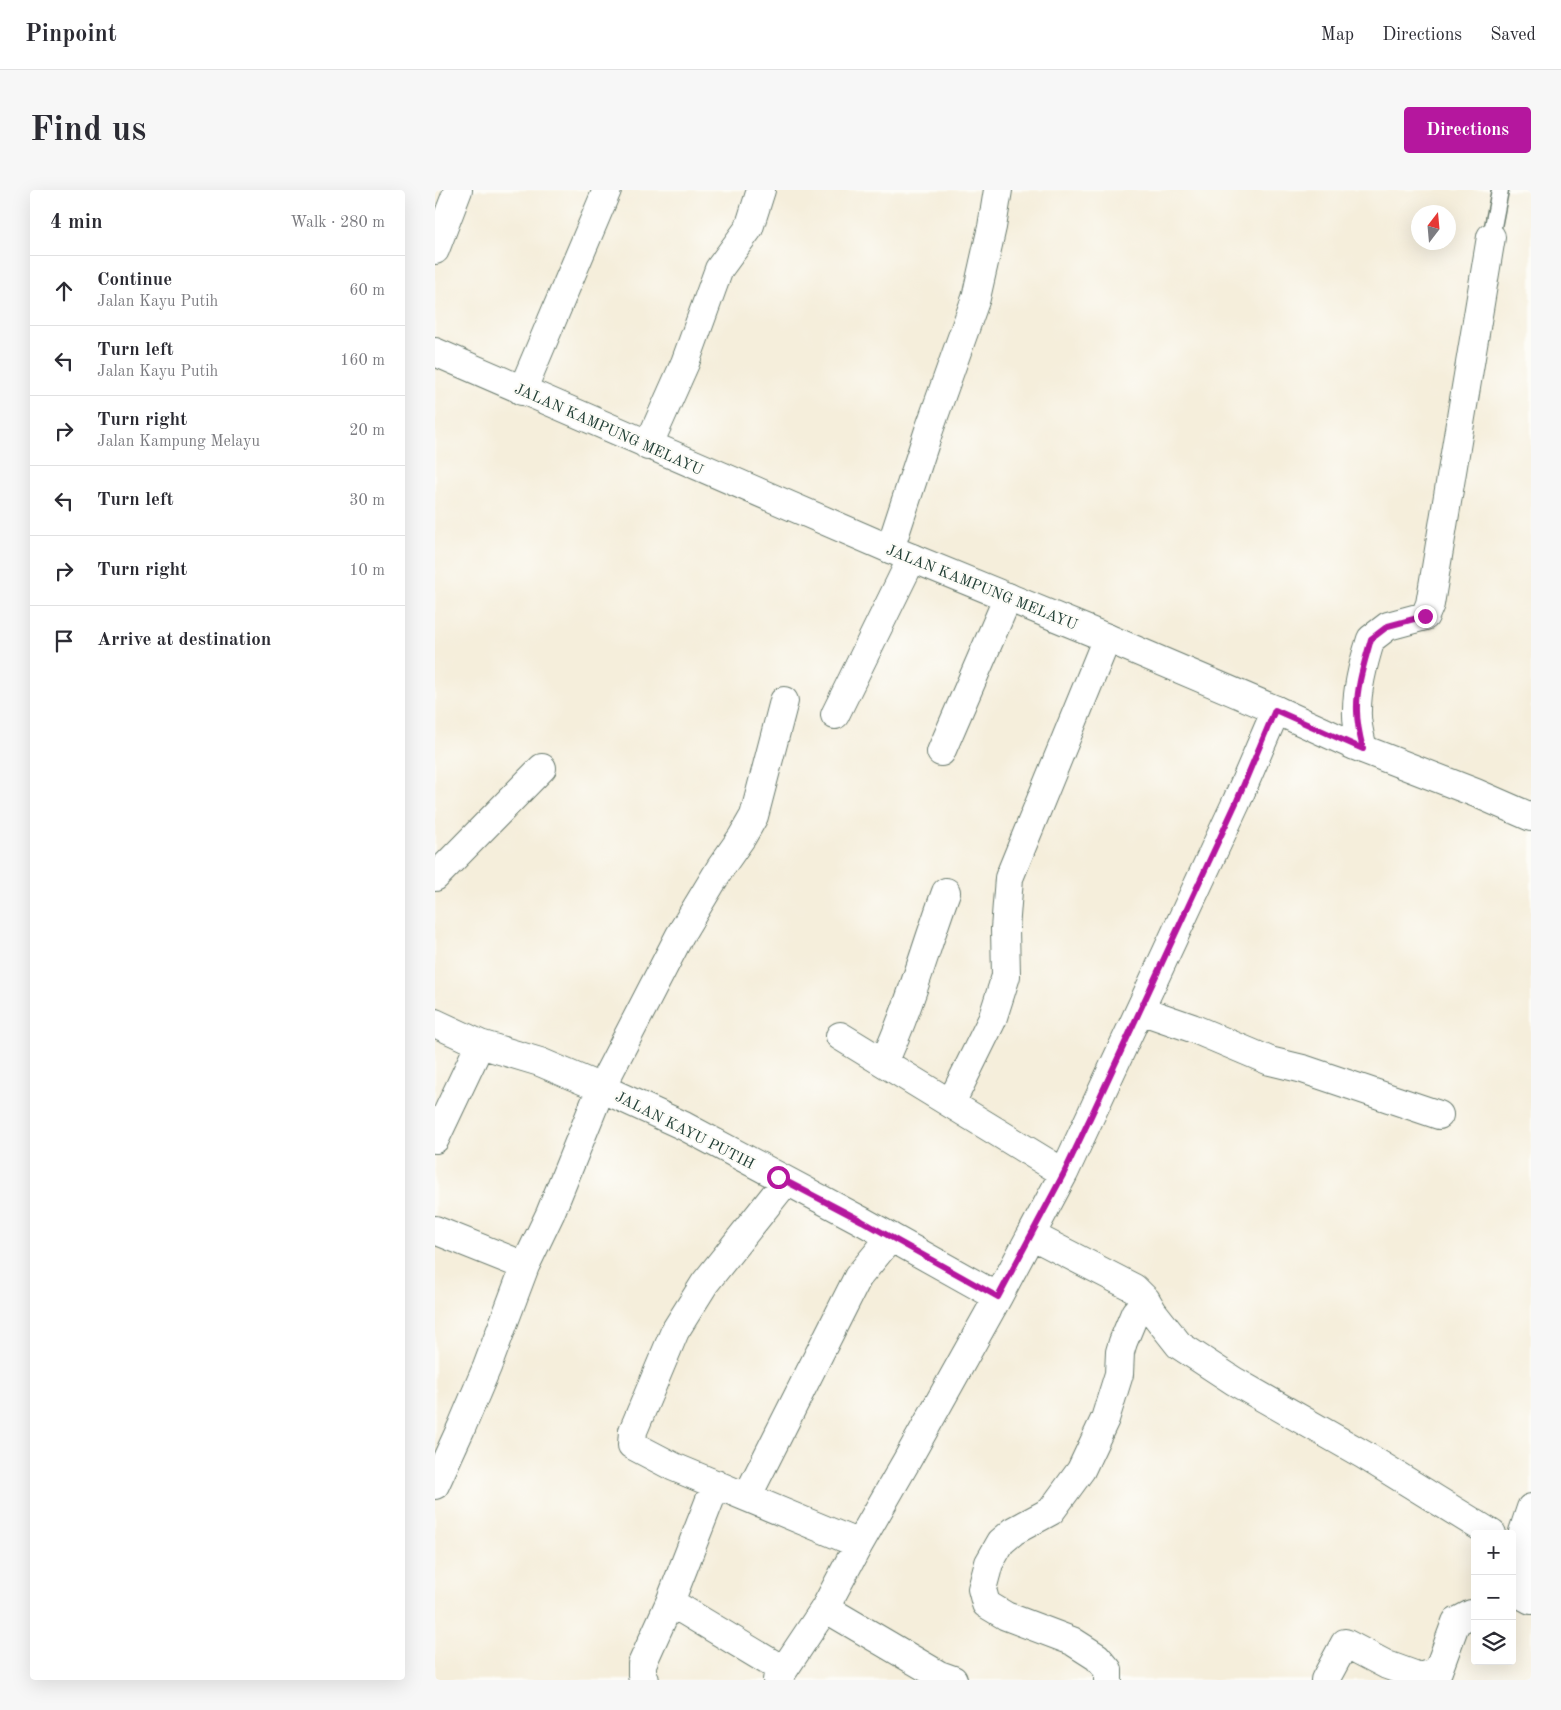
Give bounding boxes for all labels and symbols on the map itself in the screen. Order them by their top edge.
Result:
north arrow [1411,205,1456,250]
street label: JALAN KAMPUNG MELAYU [512,382,705,479]
street label: JALAN KAMPUNG MELAYU [884,543,1079,634]
route end [1414,605,1437,628]
street label: JALAN KAYU PUTIH [612,1090,756,1173]
route start [767,1166,790,1189]

